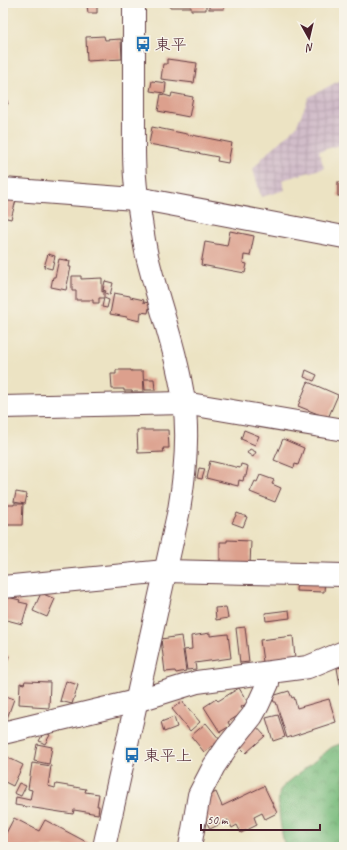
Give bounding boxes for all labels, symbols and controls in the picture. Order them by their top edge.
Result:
north arrow [289,18,329,58]
bus stop icon: 東平 [134,35,152,53]
place label: 東平 [155,35,187,55]
text: N [304,40,315,56]
bus stop icon: 東平上 [123,746,141,764]
place label: 東平上 [144,746,192,766]
scale bar [201,806,320,832]
text: 50 m [207,812,229,828]

